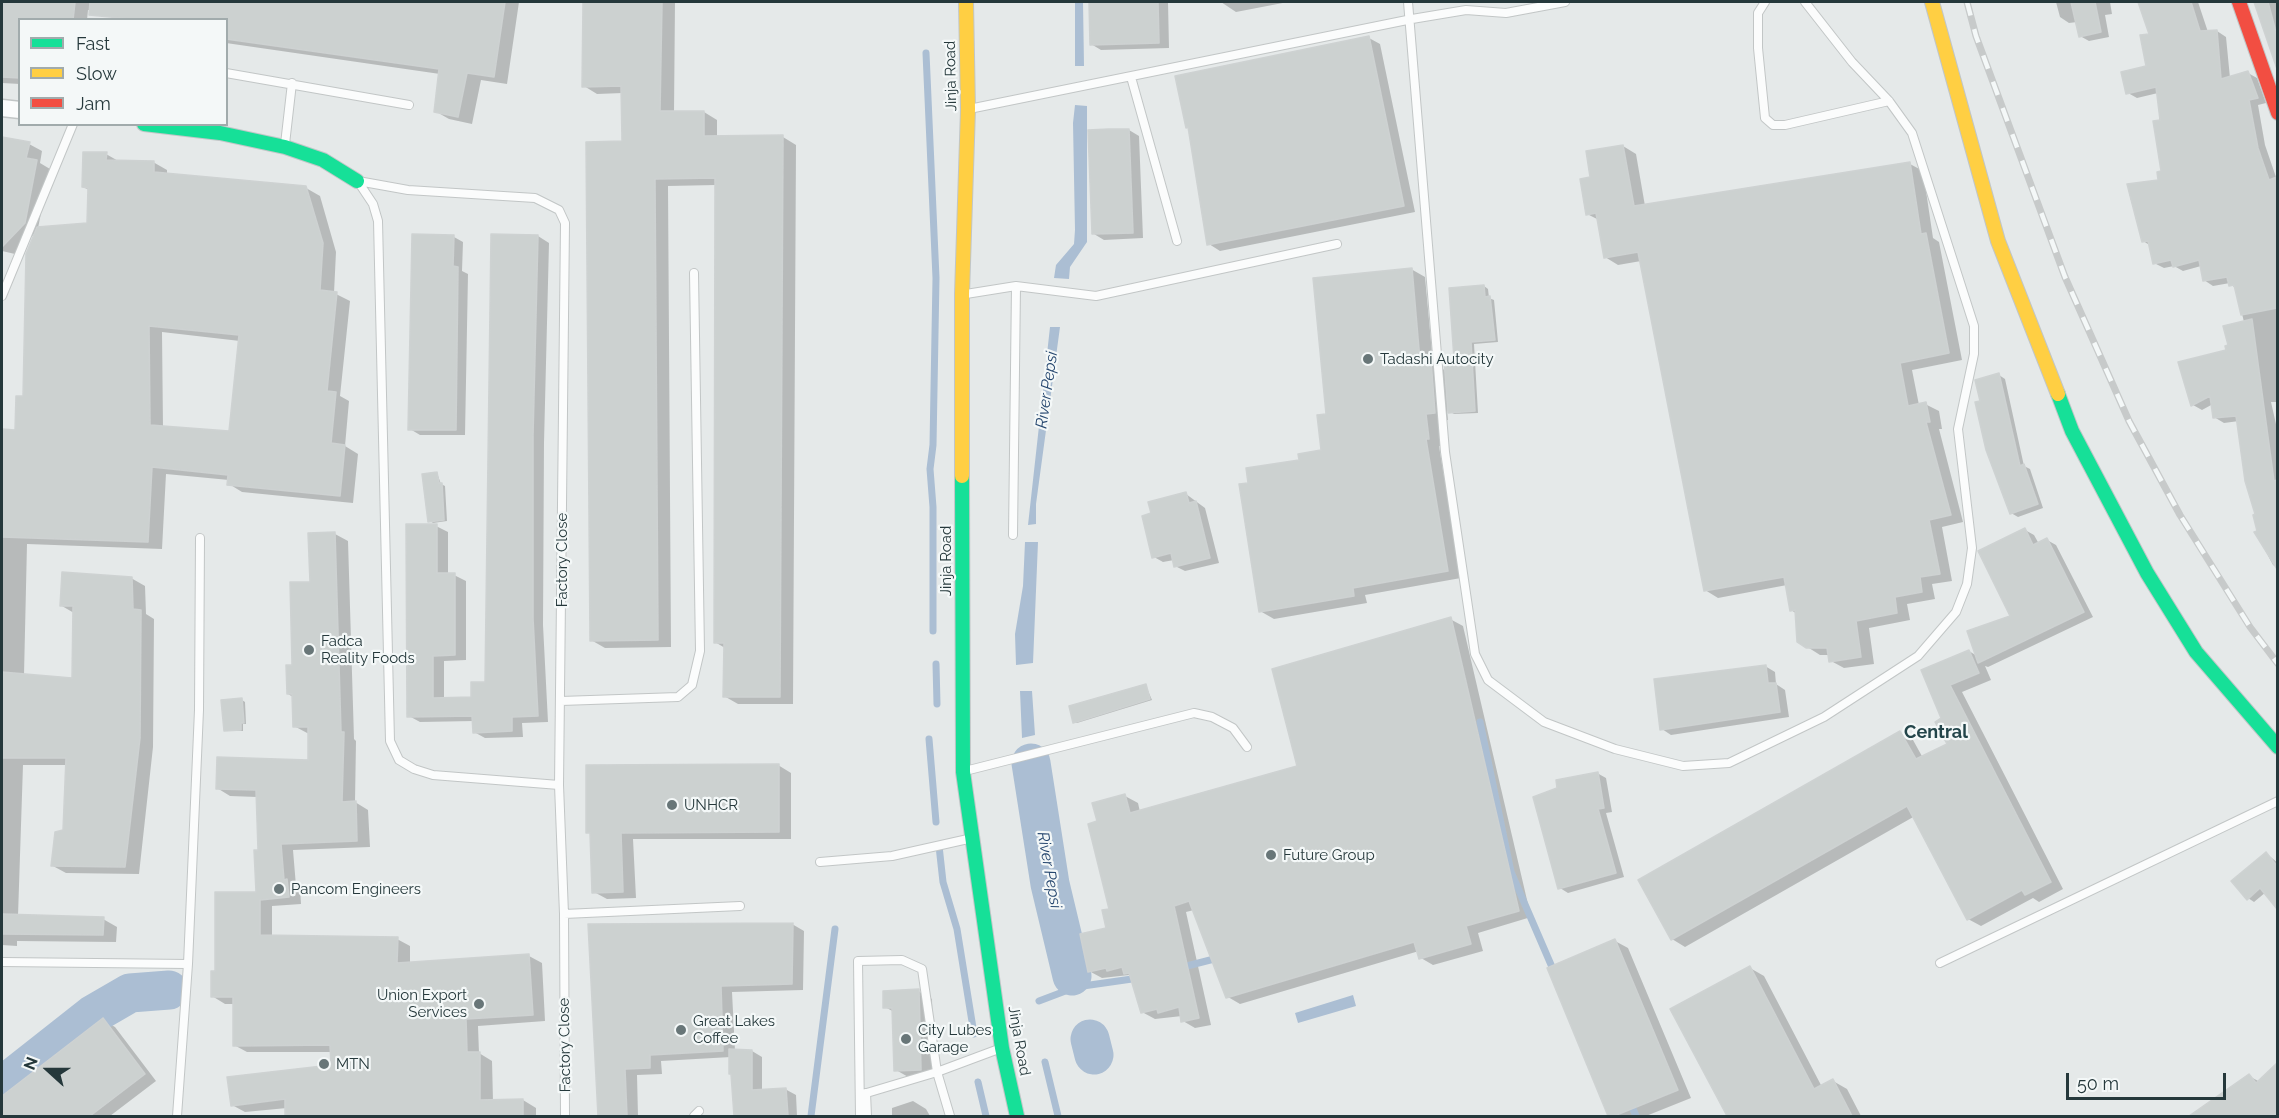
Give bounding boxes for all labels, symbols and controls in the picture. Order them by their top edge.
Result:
legend [18,18,228,126]
text: Fast [76,33,110,54]
street label: Jinja Road [941,41,961,111]
text: Slow [76,63,117,84]
text: Jam [76,93,111,114]
water label: River Pepsi [1032,350,1062,430]
place label: Tadashi Autocity [1380,350,1494,368]
marker: Tadashi Autocity [1361,352,1375,366]
street label: Factory Close [553,513,571,607]
street label: Jinja Road [937,526,955,596]
place label: Fadca Reality Foods [321,632,415,667]
marker: Fadca Reality Foods [302,643,316,657]
district label: Central [1904,722,1968,744]
place label: UNHCR [684,796,738,814]
marker: UNHCR [665,798,679,812]
water label: River Pepsi [1033,830,1065,910]
place label: Future Group [1283,846,1375,864]
marker: Future Group [1264,848,1278,862]
place label: Pancom Engineers [291,880,421,898]
marker: Pancom Engineers [272,882,286,896]
place label: Union Export Services [377,986,467,1021]
marker: Union Export Services [472,997,486,1011]
street label: Factory Close [555,998,575,1092]
street label: Jinja Road [1004,1005,1034,1077]
place label: Great Lakes Coffee [693,1012,775,1047]
place label: City Lubes Garage [918,1021,991,1056]
marker: Great Lakes Coffee [674,1023,688,1037]
marker: City Lubes Garage [899,1032,913,1046]
north arrow [18,1040,78,1100]
text: N [20,1054,42,1072]
place label: MTN [336,1055,370,1073]
marker: MTN [317,1057,331,1071]
scale bar [2069,1061,2230,1099]
text: 50 m [2077,1073,2119,1094]

